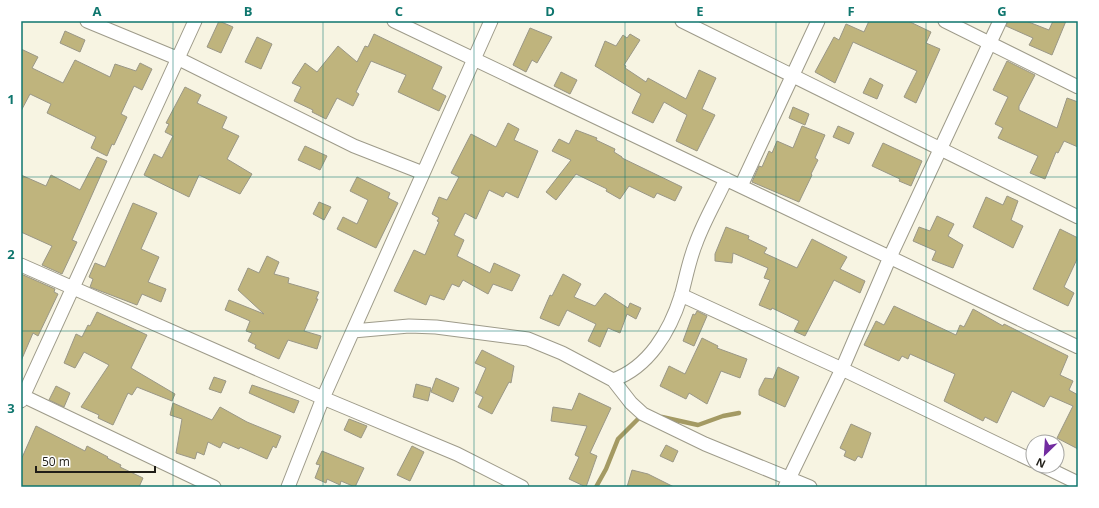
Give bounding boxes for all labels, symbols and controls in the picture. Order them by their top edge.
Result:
text: A [93,2,102,20]
text: B [244,2,253,20]
text: C [395,2,403,20]
text: D [545,2,555,20]
text: E [696,2,704,20]
text: F [847,2,855,20]
text: G [997,2,1007,20]
text: 1 [7,90,15,108]
text: 2 [7,245,15,263]
text: 3 [7,399,15,417]
north arrow [1025,434,1065,474]
scale bar [36,448,155,474]
text: 50 m [42,453,70,470]
text: N [1033,455,1048,472]

